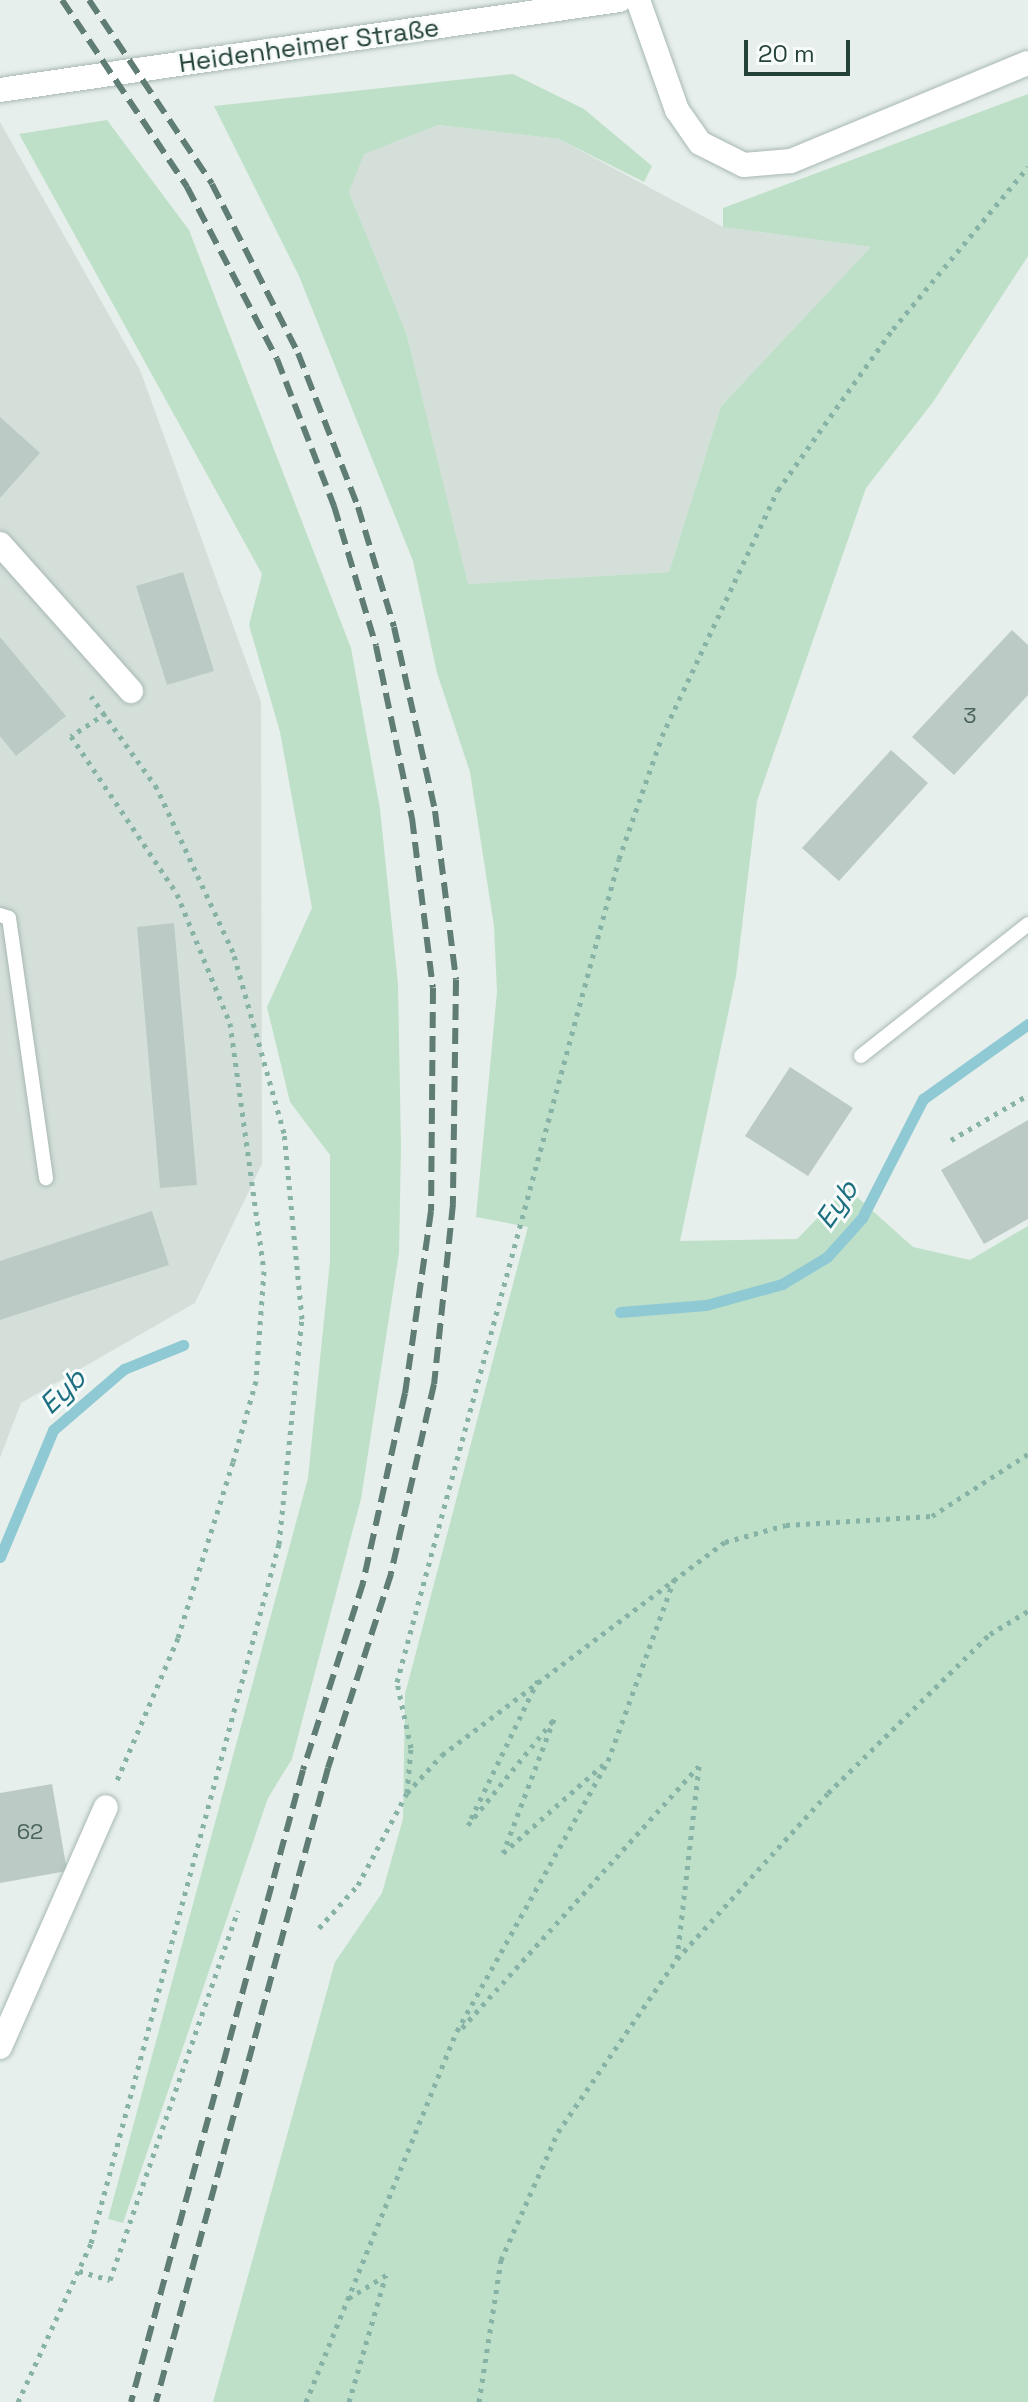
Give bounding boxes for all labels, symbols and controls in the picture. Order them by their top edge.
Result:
street label: Heidenheimer Straße [177,12,441,80]
scale bar [748,24,854,74]
text: 20 m [758,38,815,69]
house number: 3 [963,703,977,729]
water label: Eyb [808,1174,864,1234]
water label: Eyb [32,1361,92,1421]
house number: 62 [17,1819,43,1845]

